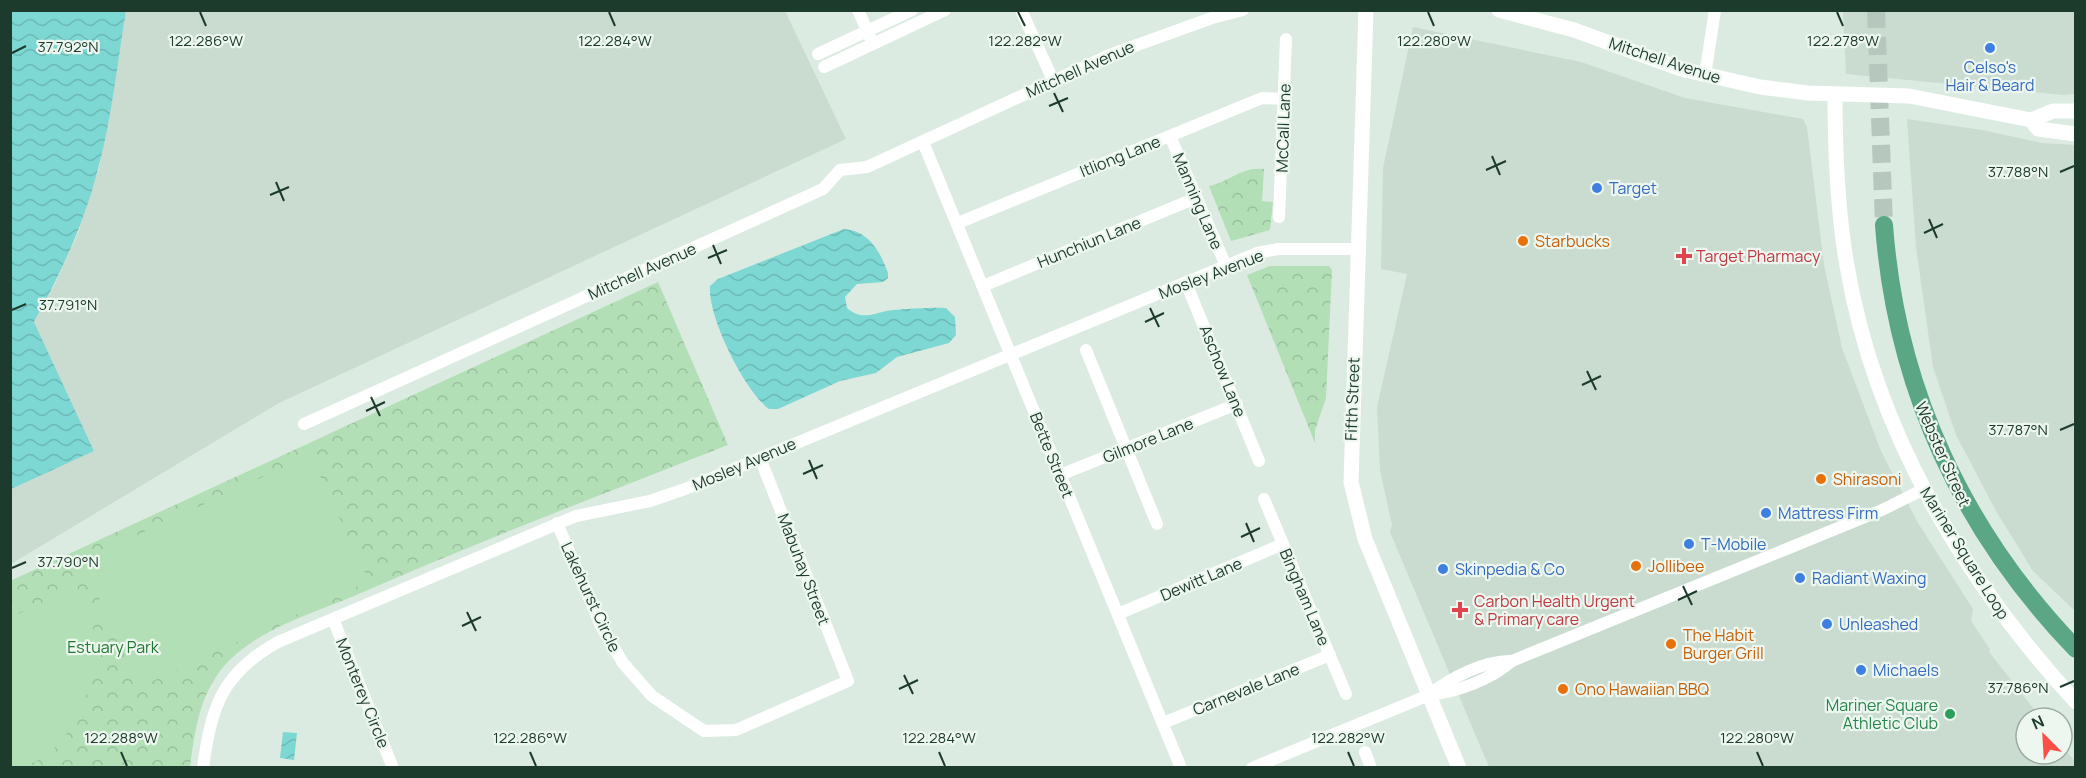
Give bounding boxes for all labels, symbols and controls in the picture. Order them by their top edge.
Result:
text: 122.286°W [169,30,243,51]
text: 122.284°W [578,30,652,51]
text: 122.282°W [988,30,1062,51]
text: 122.280°W [1397,30,1471,51]
text: 122.278°W [1807,30,1879,51]
street label: Mitchell Avenue [1606,32,1724,88]
street label: Mitchell Avenue [1022,35,1138,103]
text: 37.792°N [37,36,99,57]
marker: Celso's Hair & Beard [1983,41,1997,55]
place label: Celso's Hair & Beard [1945,56,2035,96]
street label: McCall Lane [1270,83,1296,173]
street label: Itliong Lane [1076,130,1164,182]
street label: Manning Lane [1168,149,1228,253]
text: 37.788°N [1988,161,2048,182]
place label: Target [1609,177,1657,199]
marker: Target [1590,181,1604,195]
street label: Hunchiun Lane [1034,211,1144,273]
place label: Starbucks [1535,230,1610,252]
marker: Starbucks [1516,234,1530,248]
street label: Mitchell Avenue [584,237,700,305]
street label: Mosley Avenue [1155,244,1267,304]
place label: Target Pharmacy [1696,245,1821,267]
marker: Target Pharmacy [1677,249,1691,263]
text: 37.791°N [39,294,97,315]
street label: Aschow Lane [1195,322,1251,420]
street label: Fifth Street [1340,357,1364,441]
street label: Webster Street [1910,398,1976,510]
street label: Bette Street [1025,409,1079,501]
street label: Gilmore Lane [1099,412,1197,468]
text: 37.787°N [1988,419,2048,440]
street label: Mosley Avenue [689,432,799,496]
place label: Shirasoni [1833,468,1902,490]
marker: Shirasoni [1814,472,1828,486]
street label: Mariner Square Loop [1915,483,2015,623]
place label: Mattress Firm [1778,502,1878,524]
marker: Mattress Firm [1759,506,1773,520]
street label: Mabuhay Street [773,510,835,628]
place label: T-Mobile [1701,533,1766,555]
marker: T-Mobile [1682,537,1696,551]
street label: Lakehurst Circle [556,538,626,656]
street label: Bingham Lane [1275,545,1335,649]
text: 37.790°N [37,551,99,572]
street label: Dewitt Lane [1157,552,1245,606]
place label: Jollibee [1648,555,1704,577]
place label: Skinpedia & Co [1455,558,1565,580]
marker: Jollibee [1629,559,1643,573]
marker: Skinpedia & Co [1436,562,1450,576]
place label: Radiant Waxing [1812,567,1926,589]
marker: Radiant Waxing [1793,571,1807,585]
place label: Carbon Health Urgent & Primary care [1474,590,1635,630]
marker: Carbon Health Urgent & Primary care [1451,601,1469,619]
place label: Unleashed [1839,613,1918,635]
marker: Unleashed [1820,617,1834,631]
place label: The Habit Burger Grill [1683,624,1764,664]
street label: Monterey Circle [331,635,395,751]
park label: Estuary Park [67,636,160,658]
marker: The Habit Burger Grill [1664,637,1678,651]
street label: Carnevale Lane [1189,658,1303,720]
place label: Michaels [1873,659,1939,681]
marker: Michaels [1854,663,1868,677]
text: 37.786°N [1987,677,2049,698]
place label: Ono Hawaiian BBQ [1575,678,1710,700]
marker: Ono Hawaiian BBQ [1556,682,1570,696]
place label: Mariner Square Athletic Club [1826,694,1938,734]
north arrow [2014,706,2074,766]
marker: Mariner Square Athletic Club [1943,707,1957,721]
text: N [2028,710,2048,735]
text: 122.288°W [84,727,158,748]
text: 122.286°W [493,727,567,748]
text: 122.284°W [902,727,976,748]
text: 122.282°W [1311,727,1385,748]
text: 122.280°W [1720,727,1794,748]

